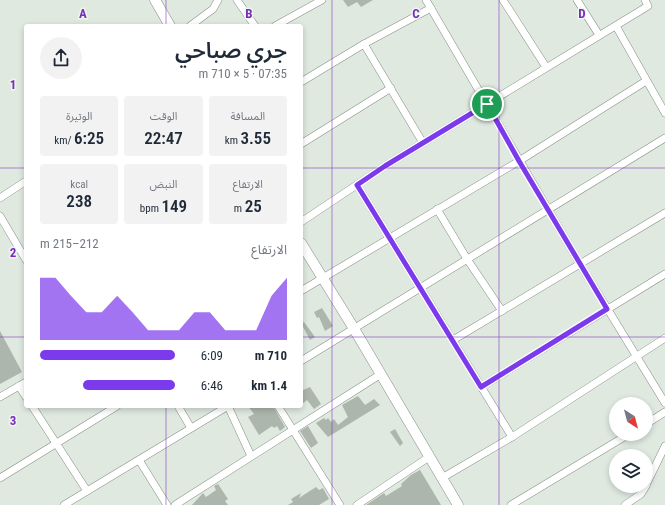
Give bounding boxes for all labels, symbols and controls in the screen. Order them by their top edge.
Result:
text: A [79,6,87,21]
text: B [245,6,253,21]
text: C [412,6,420,21]
text: D [578,6,586,21]
button: share [40,37,82,79]
text: جري صباحي [175,38,287,63]
text: 07:35 · 5 × 710 m [199,66,287,81]
text: 1 [10,77,16,92]
pin [470,87,504,121]
icon: arrive [476,93,498,115]
text: الوتيرة [66,110,92,123]
text: الوقت [150,110,177,123]
text: المسافة [231,110,265,123]
text: 6:25 [74,128,104,148]
text: 22:47 [144,128,183,148]
text: 3.55 [240,128,271,148]
text: /km [54,134,74,147]
text: km [225,134,240,147]
text: kcal [70,178,88,191]
text: النبض [150,178,177,191]
text: الارتفاع [233,178,263,191]
text: 238 [66,191,92,211]
text: 149 [162,196,187,216]
text: 25 [245,196,262,216]
text: bpm [140,202,162,215]
text: m [234,202,245,215]
text: 212–215 m [40,236,99,251]
text: الارتفاع [251,242,287,257]
text: 2 [10,245,17,260]
text: 6:09 [201,348,223,363]
text: 710 m [255,348,287,363]
text: 6:46 [201,378,223,393]
text: 1.4 km [251,378,287,393]
north arrow [609,397,653,441]
map controls [609,397,653,493]
text: 3 [10,413,16,428]
button: layers [609,449,653,493]

